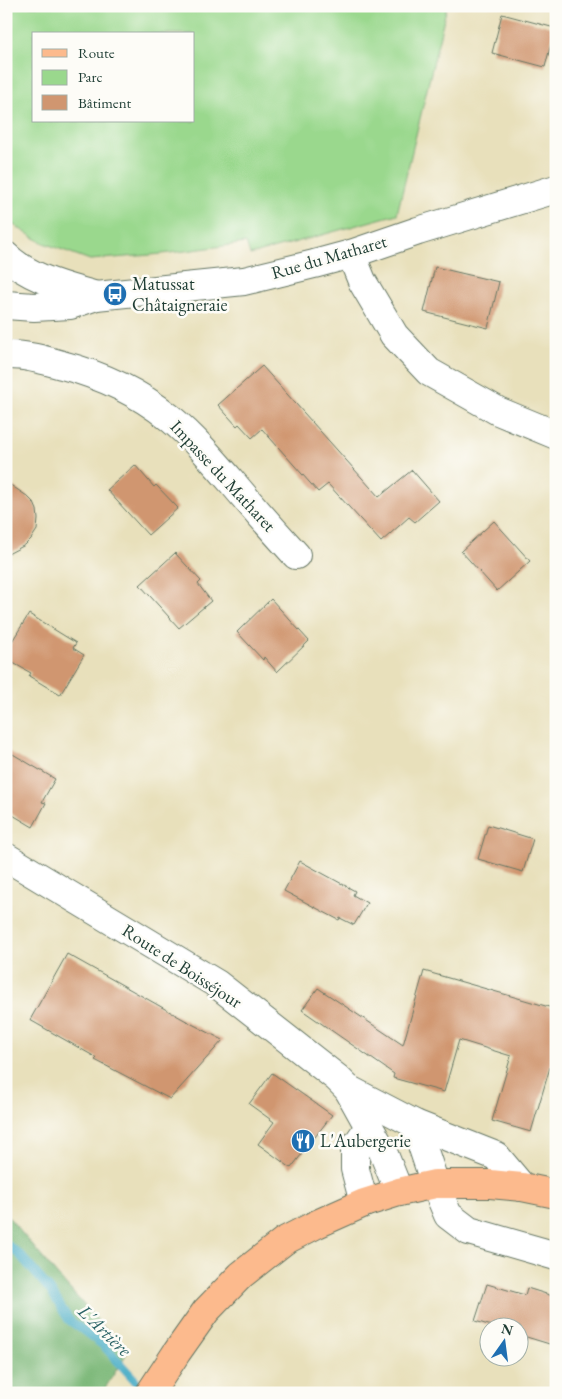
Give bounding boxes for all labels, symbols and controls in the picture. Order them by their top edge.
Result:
legend [32,32,195,122]
text: Route [78,43,115,62]
text: Parc [78,67,103,86]
text: Bâtiment [78,93,132,112]
street label: Rue du Matharet [269,229,390,284]
place label: Matussat Châtaigneraie [132,272,227,316]
bus stop icon: Matussat Châtaigneraie [102,281,128,307]
street label: Impasse du Matharet [166,415,281,537]
street label: Route de Boisséjour [118,918,247,1013]
restaurant icon: L'Aubergerie [290,1128,316,1154]
place label: L'Aubergerie [320,1129,411,1152]
water label: L'Artière [72,1298,137,1362]
north arrow [480,1316,530,1366]
text: N [499,1319,515,1340]

